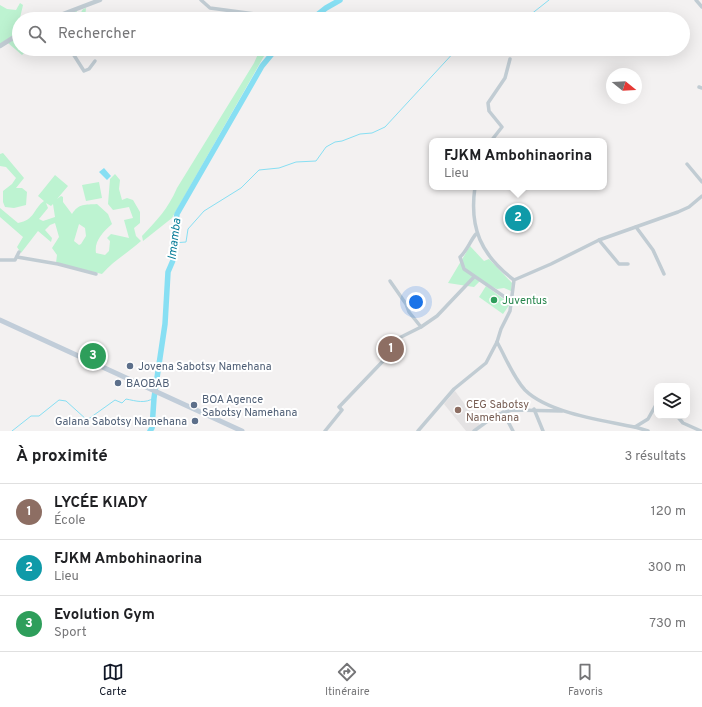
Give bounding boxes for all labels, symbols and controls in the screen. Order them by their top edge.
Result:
search box [12,12,690,56]
icon: search [26,23,48,45]
text: Rechercher [58,25,136,44]
north arrow [606,68,642,104]
popup [429,138,607,190]
text: FJKM Ambohinaorina [444,147,592,166]
text: Lieu [444,166,469,182]
pin: 2 [505,203,531,233]
water label: Imamba [165,217,186,261]
your location [406,292,426,312]
place label: Juventus [502,294,547,308]
marker: Juventus [489,295,499,305]
pin: 1 [378,334,404,364]
pin: 3 [80,341,106,371]
place label: Jovena Sabotsy Namehana [138,360,272,374]
marker: Jovena Sabotsy Namehana [125,361,135,371]
place label: BAOBAB [126,377,170,391]
marker: BAOBAB [113,378,123,388]
map controls [654,383,690,419]
button: layers [654,383,690,419]
place label: BOA Agence Sabotsy Namehana [202,393,297,420]
place label: CEG Sabotsy Namehana [466,398,529,425]
marker: BOA Agence Sabotsy Namehana [189,400,199,410]
marker: CEG Sabotsy Namehana [453,405,463,415]
place label: Galana Sabotsy Namehana [55,415,187,429]
marker: Galana Sabotsy Namehana [190,416,200,426]
text: À proximité [16,446,108,468]
text: 3 résultats [624,449,686,465]
text: LYCÉE KIADY [54,494,148,513]
text: 1 [26,504,32,520]
text: 120 m [651,504,686,520]
text: École [54,513,86,529]
text: FJKM Ambohinaorina [54,550,202,569]
text: 2 [25,560,33,576]
text: 300 m [648,560,686,576]
text: Lieu [54,569,79,585]
text: Evolution Gym [54,606,155,625]
text: 3 [25,616,33,632]
text: 730 m [649,616,686,632]
text: Sport [54,625,87,641]
tab: Carte [99,661,127,699]
tab: Itinéraire [325,661,370,699]
tab: Favoris [568,661,603,699]

